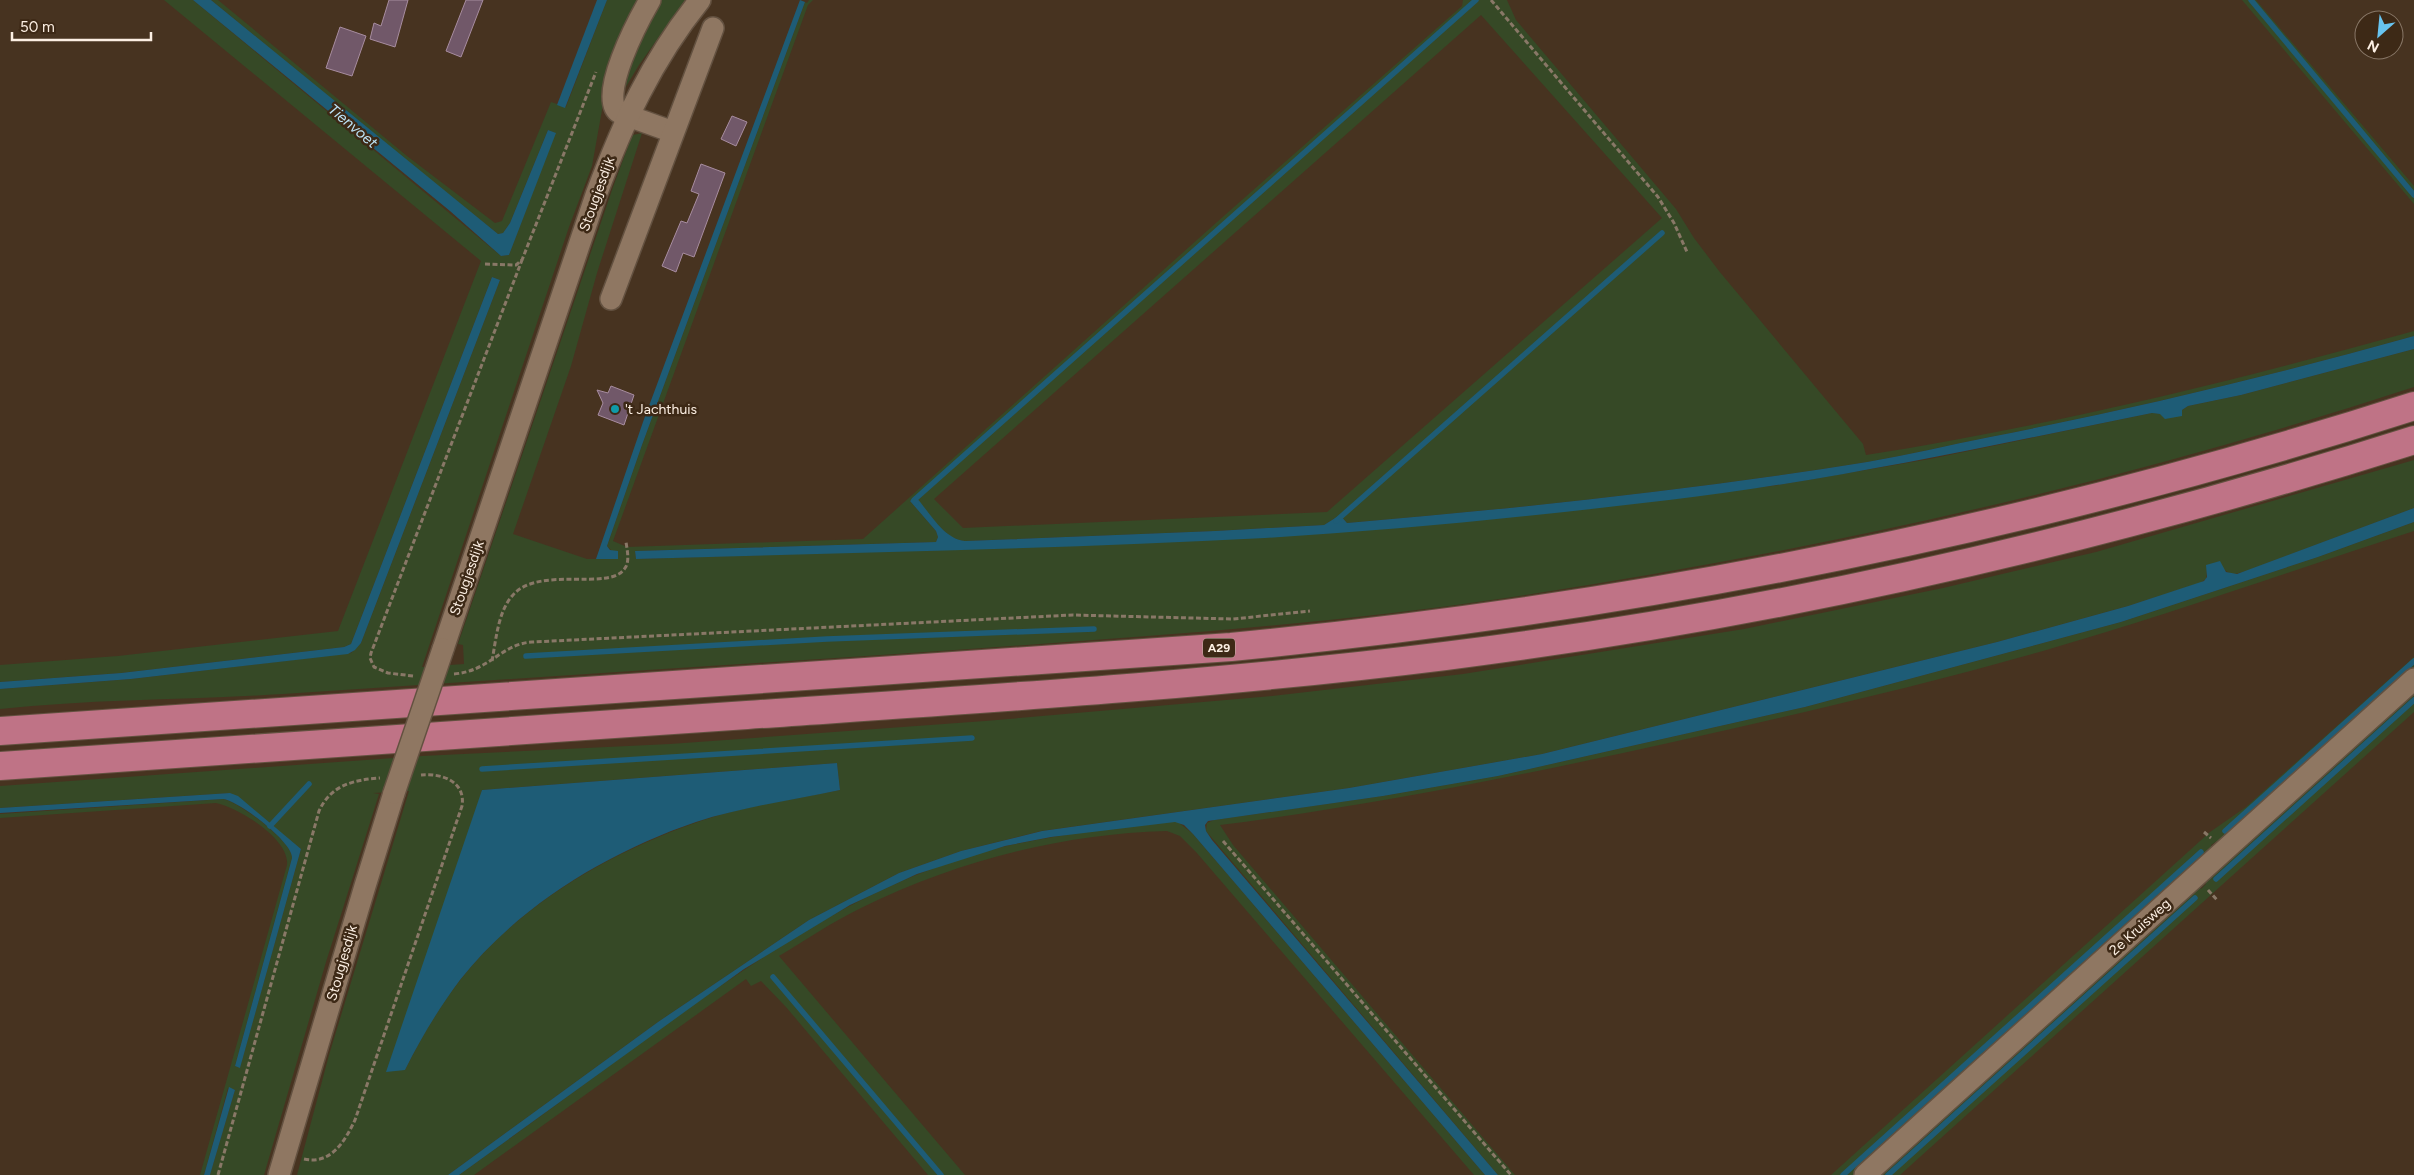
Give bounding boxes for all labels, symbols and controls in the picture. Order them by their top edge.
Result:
scale bar [12,10,151,42]
north arrow [2354,10,2404,60]
text: 50 m [20,18,55,36]
text: N [2365,36,2382,56]
water label: Tienvoet [325,100,381,152]
street label: Stougjesdijk [576,154,618,234]
place label: 't Jachthuis [625,401,697,418]
marker: 't Jachthuis [609,403,621,415]
street label: Stougjesdijk [446,538,488,618]
road number: A29 [1203,638,1235,658]
street label: 2e Kruisweg [2106,895,2174,959]
street label: Stougjesdijk [323,923,361,1003]

